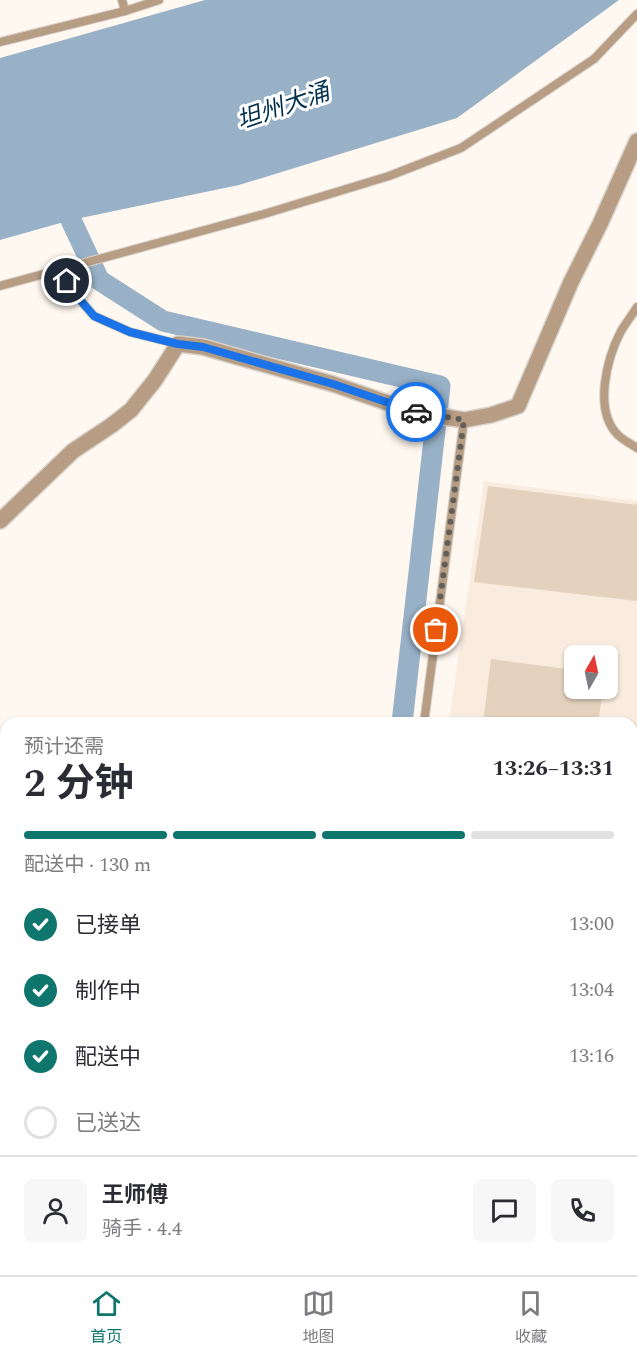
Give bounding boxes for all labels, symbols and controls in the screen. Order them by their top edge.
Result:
water label: 坦州大涌 [232,73,337,140]
pin [41,255,92,306]
icon: home [50,264,83,297]
courier [386,382,446,442]
icon: car [400,396,433,429]
pin [410,604,461,655]
icon: bag [419,613,452,646]
north arrow [564,645,618,699]
map controls [564,645,618,699]
text: 预计还需 [24,732,104,762]
text: 13:26–13:31 [492,752,614,785]
text: 2 分钟 [24,755,134,814]
text: 配送中 · 130 m [24,850,151,880]
icon: check [24,908,57,941]
text: 已接单 [75,909,141,942]
text: 13:00 [569,909,614,939]
icon: check [24,974,57,1007]
text: 制作中 [75,975,141,1008]
text: 13:04 [569,975,614,1005]
icon: check [24,1040,57,1073]
text: 配送中 [75,1041,141,1074]
text: 13:16 [569,1041,614,1071]
text: 已送达 [75,1107,141,1140]
button: person [24,1179,87,1242]
text: 王师傅 [102,1179,168,1212]
button: chat [473,1179,536,1242]
button: phone [551,1179,614,1242]
text: 骑手 · 4.4 [102,1214,182,1244]
tab: 首页 [90,1287,123,1349]
tab: 地图 [302,1287,335,1349]
tab: 收藏 [514,1287,547,1349]

